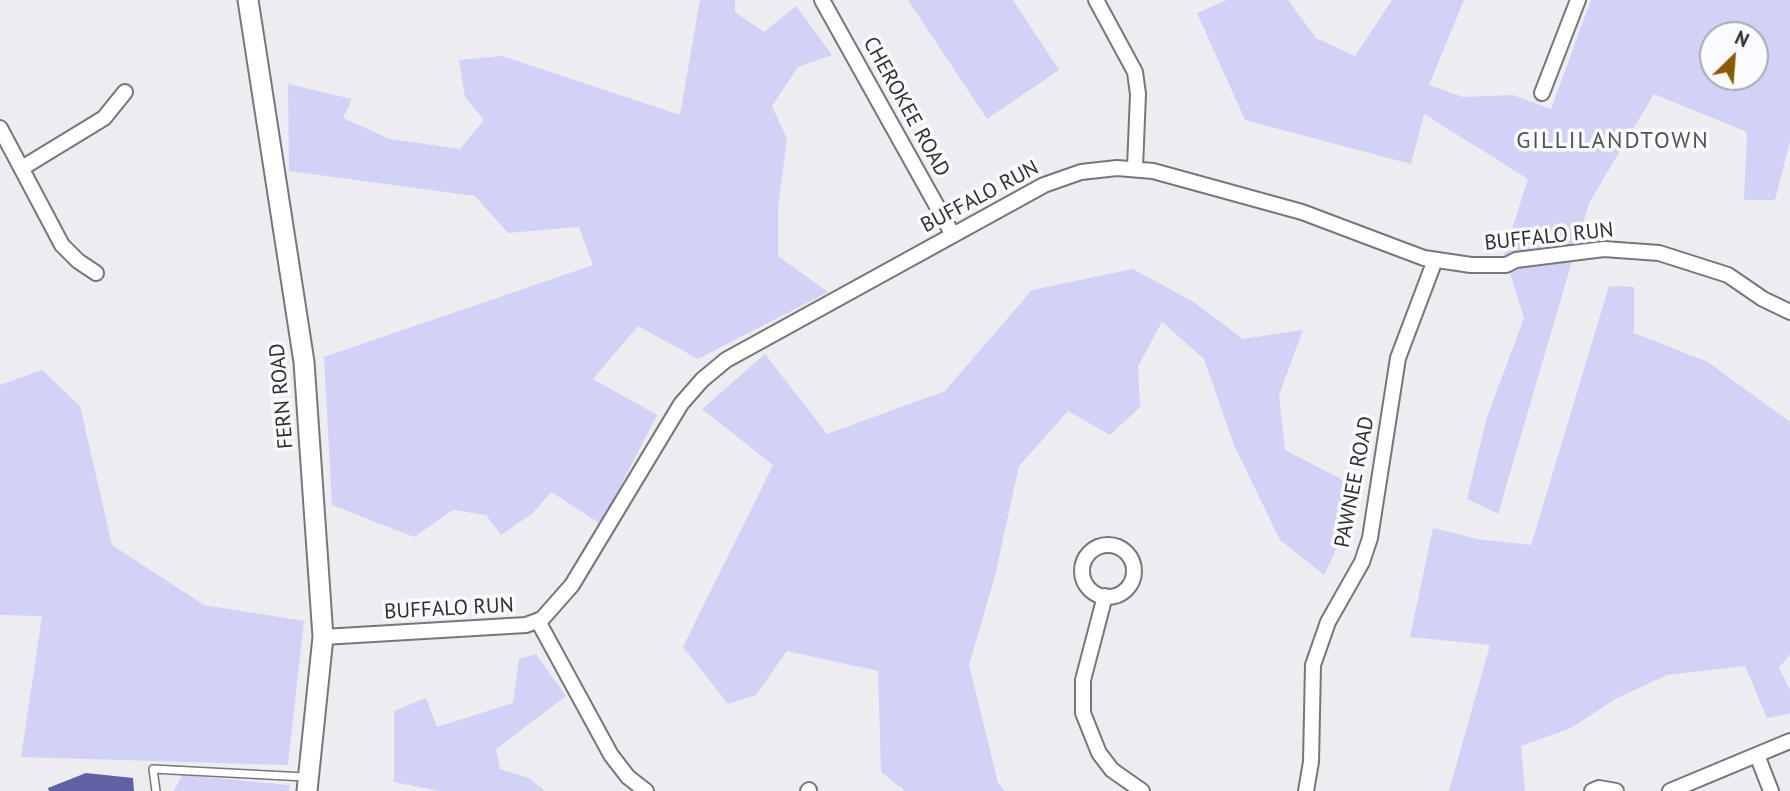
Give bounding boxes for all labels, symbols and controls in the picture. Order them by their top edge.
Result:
north arrow [1699,21,1769,91]
text: N [1731,25,1753,52]
street label: CHEROKEE ROAD [857,33,955,181]
district label: GILLILANDTOWN [1518,127,1708,155]
street label: BUFFALO RUN [917,155,1043,239]
street label: BUFFALO RUN [1483,218,1615,256]
street label: FERN ROAD [265,342,299,450]
street label: PAWNEE ROAD [1330,414,1380,550]
street label: BUFFALO RUN [384,593,514,625]

